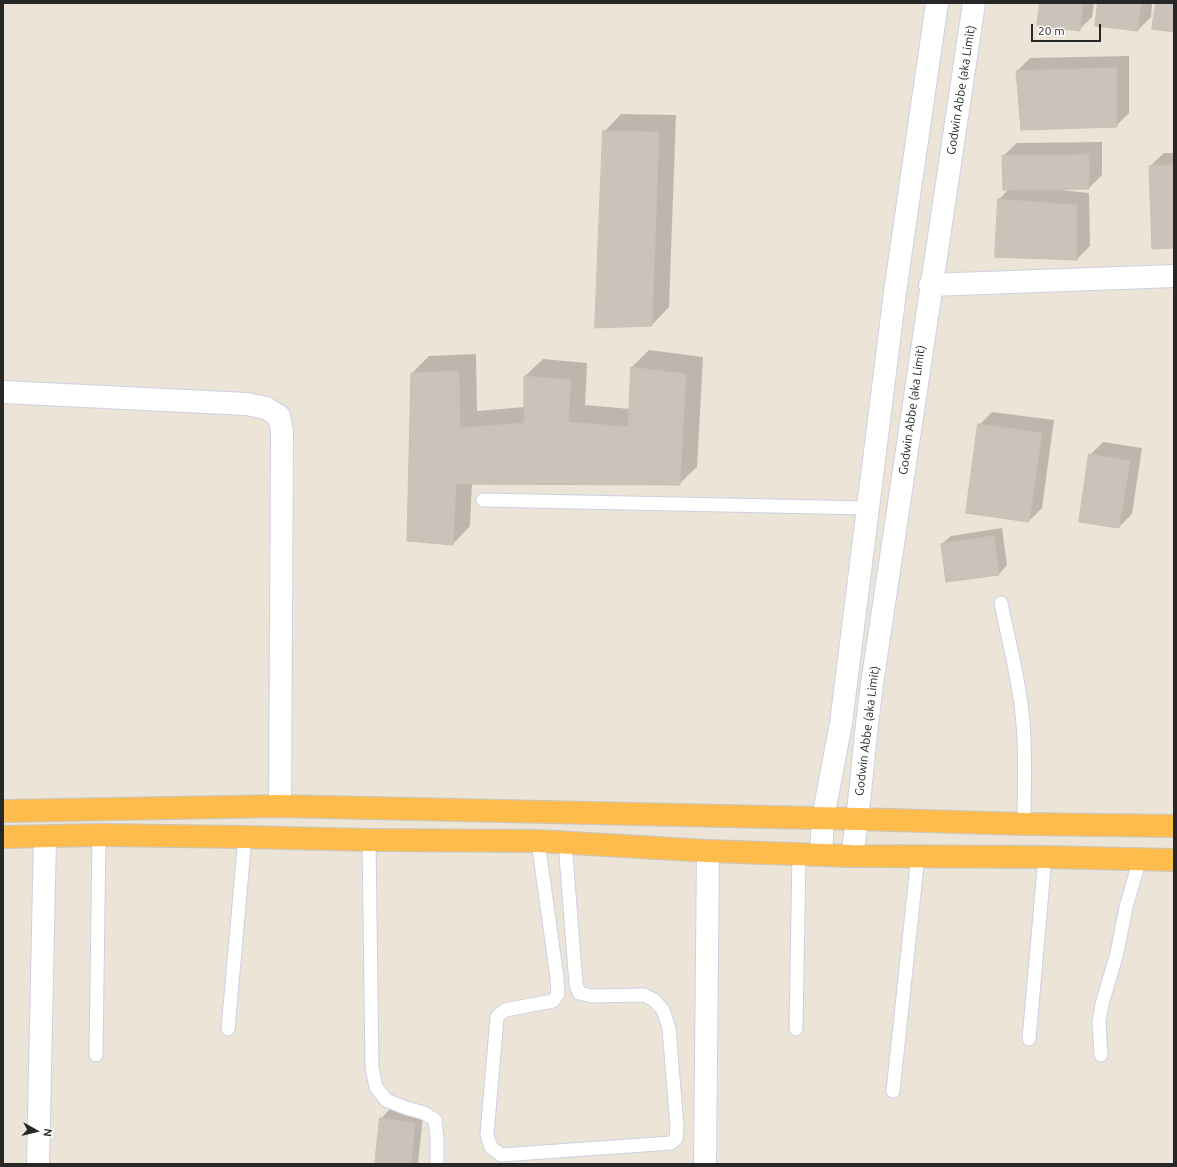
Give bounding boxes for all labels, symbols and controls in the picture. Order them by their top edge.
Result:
scale bar [1033,16,1103,42]
street label: Godwin Abbe (aka Limit) [944,24,978,156]
text: 20 m [1038,24,1065,37]
street label: Godwin Abbe (aka Limit) [896,344,928,476]
street label: Godwin Abbe (aka Limit) [852,665,882,797]
north arrow [16,1111,56,1151]
text: N [41,1128,54,1138]

